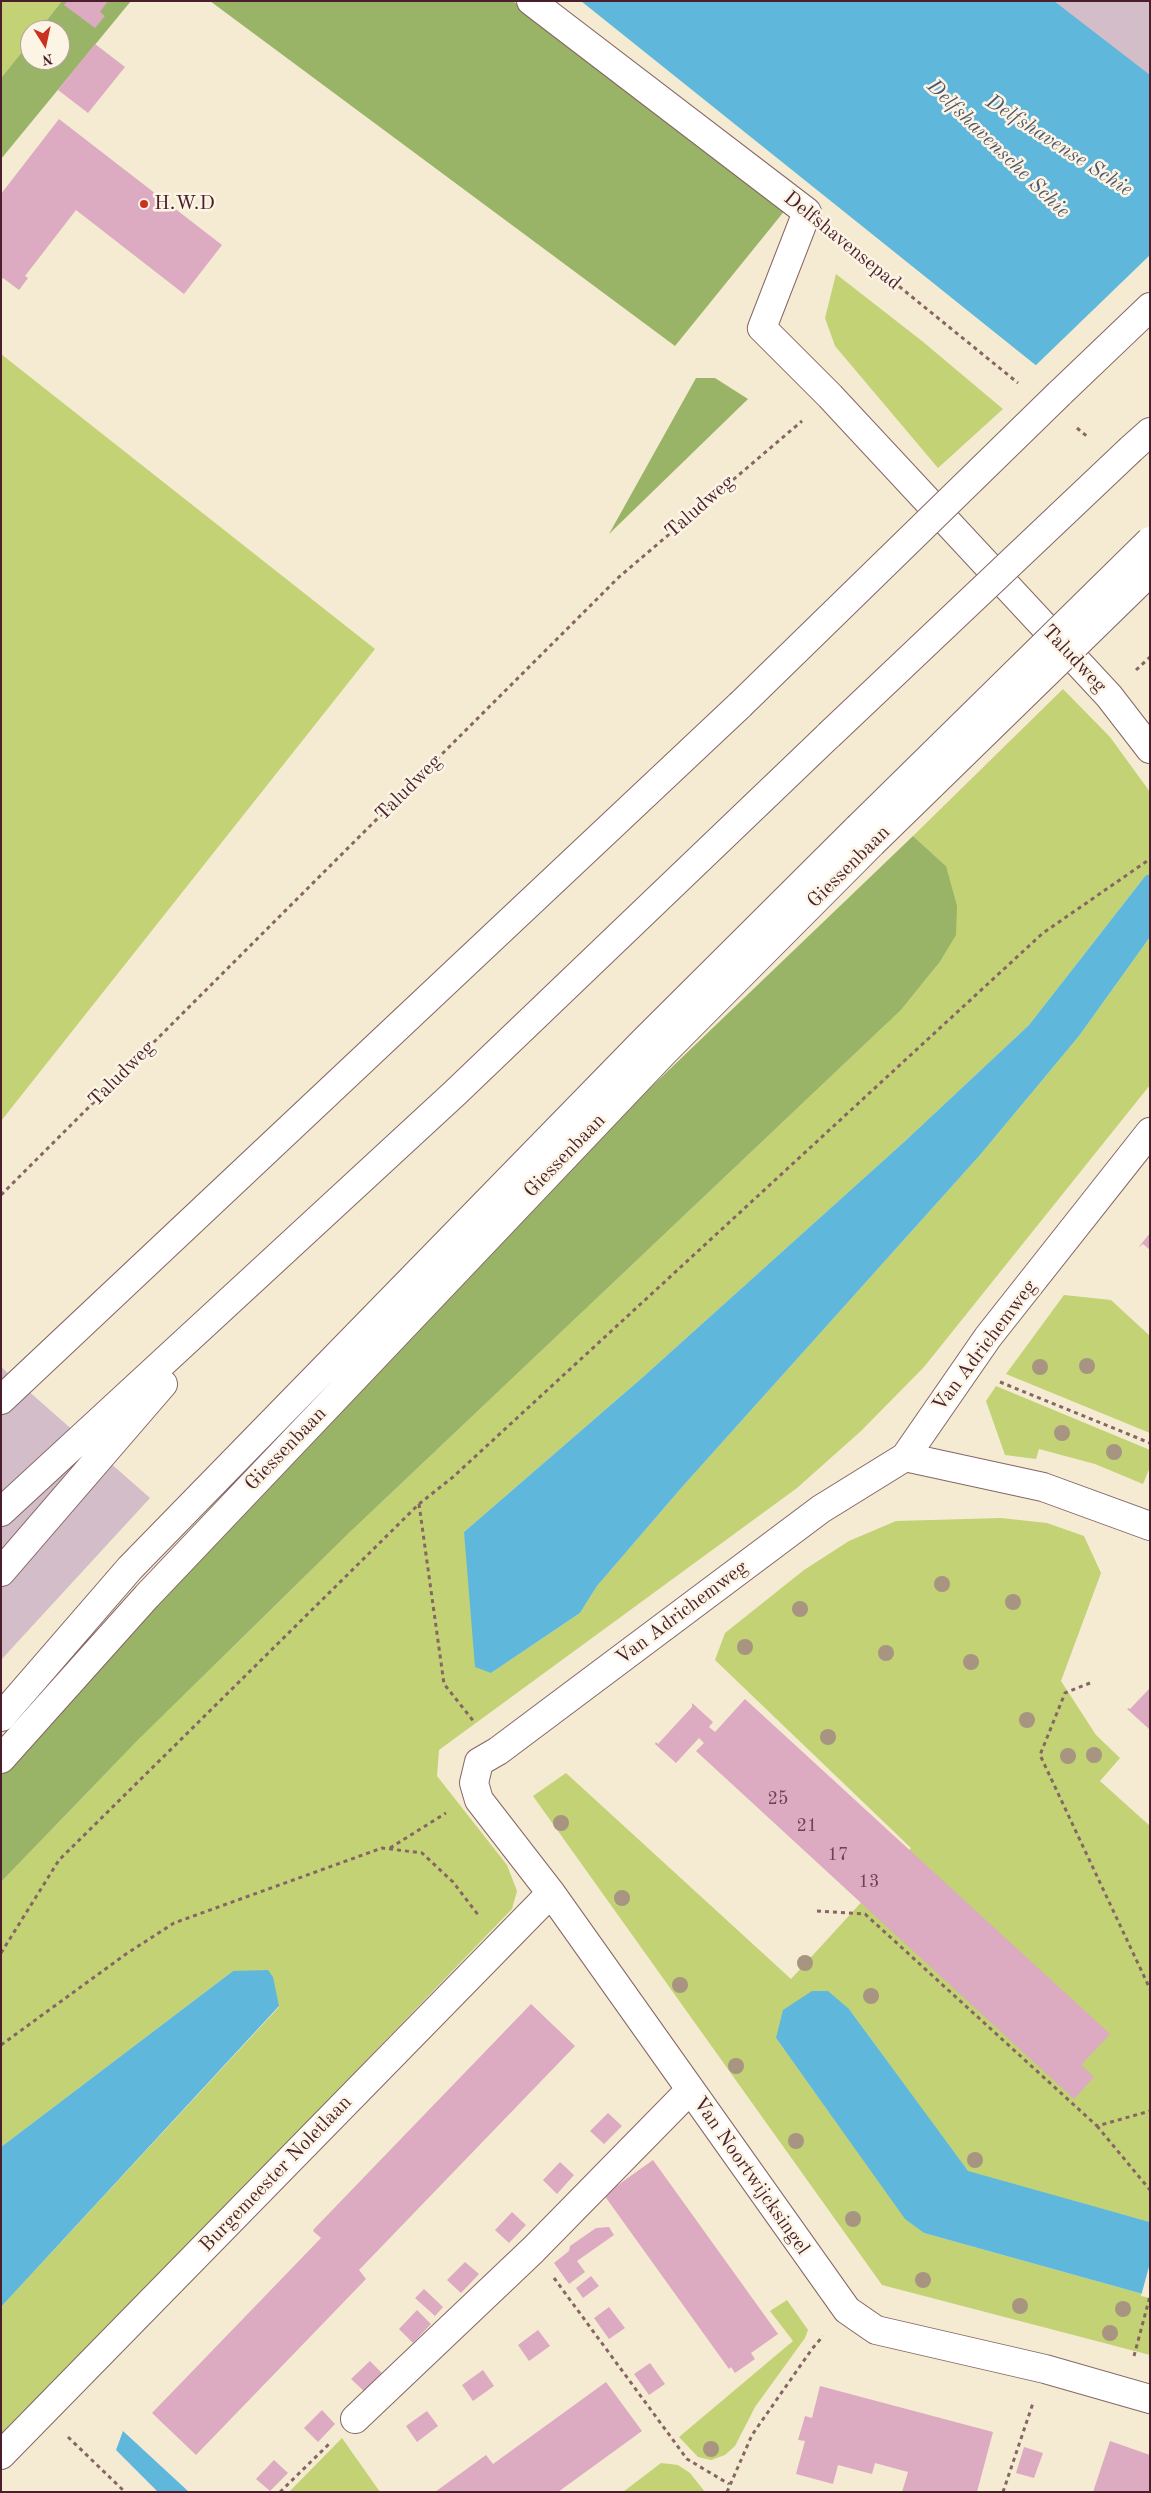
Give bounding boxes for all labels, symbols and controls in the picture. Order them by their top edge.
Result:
north arrow [20,20,70,70]
text: N [41,51,54,67]
water label: Delfshavensche Schie [921,74,1075,224]
water label: Delfshavense Schie [981,89,1137,203]
street label: Delfshavensepad [779,186,905,296]
place label: H.W.D [154,192,215,216]
marker: H.W.D [138,198,150,210]
street label: Taludweg [660,470,740,544]
street label: Taludweg [1037,620,1111,698]
street label: Taludweg [371,750,447,826]
street label: Giessenbaan [803,821,895,913]
street label: Taludweg [84,1036,160,1112]
street label: Giessenbaan [519,1109,611,1203]
street label: Van Adrichemweg [928,1275,1042,1417]
street label: Giessenbaan [240,1402,332,1496]
street label: Van Adrichemweg [611,1556,753,1670]
house number: 25 [768,1788,788,1810]
house number: 21 [797,1815,817,1837]
house number: 17 [828,1844,848,1866]
house number: 13 [859,1871,879,1893]
street label: Burgemeester Noletlaan [195,2091,357,2257]
street label: Van Noortwijcksingel [687,2092,815,2260]

